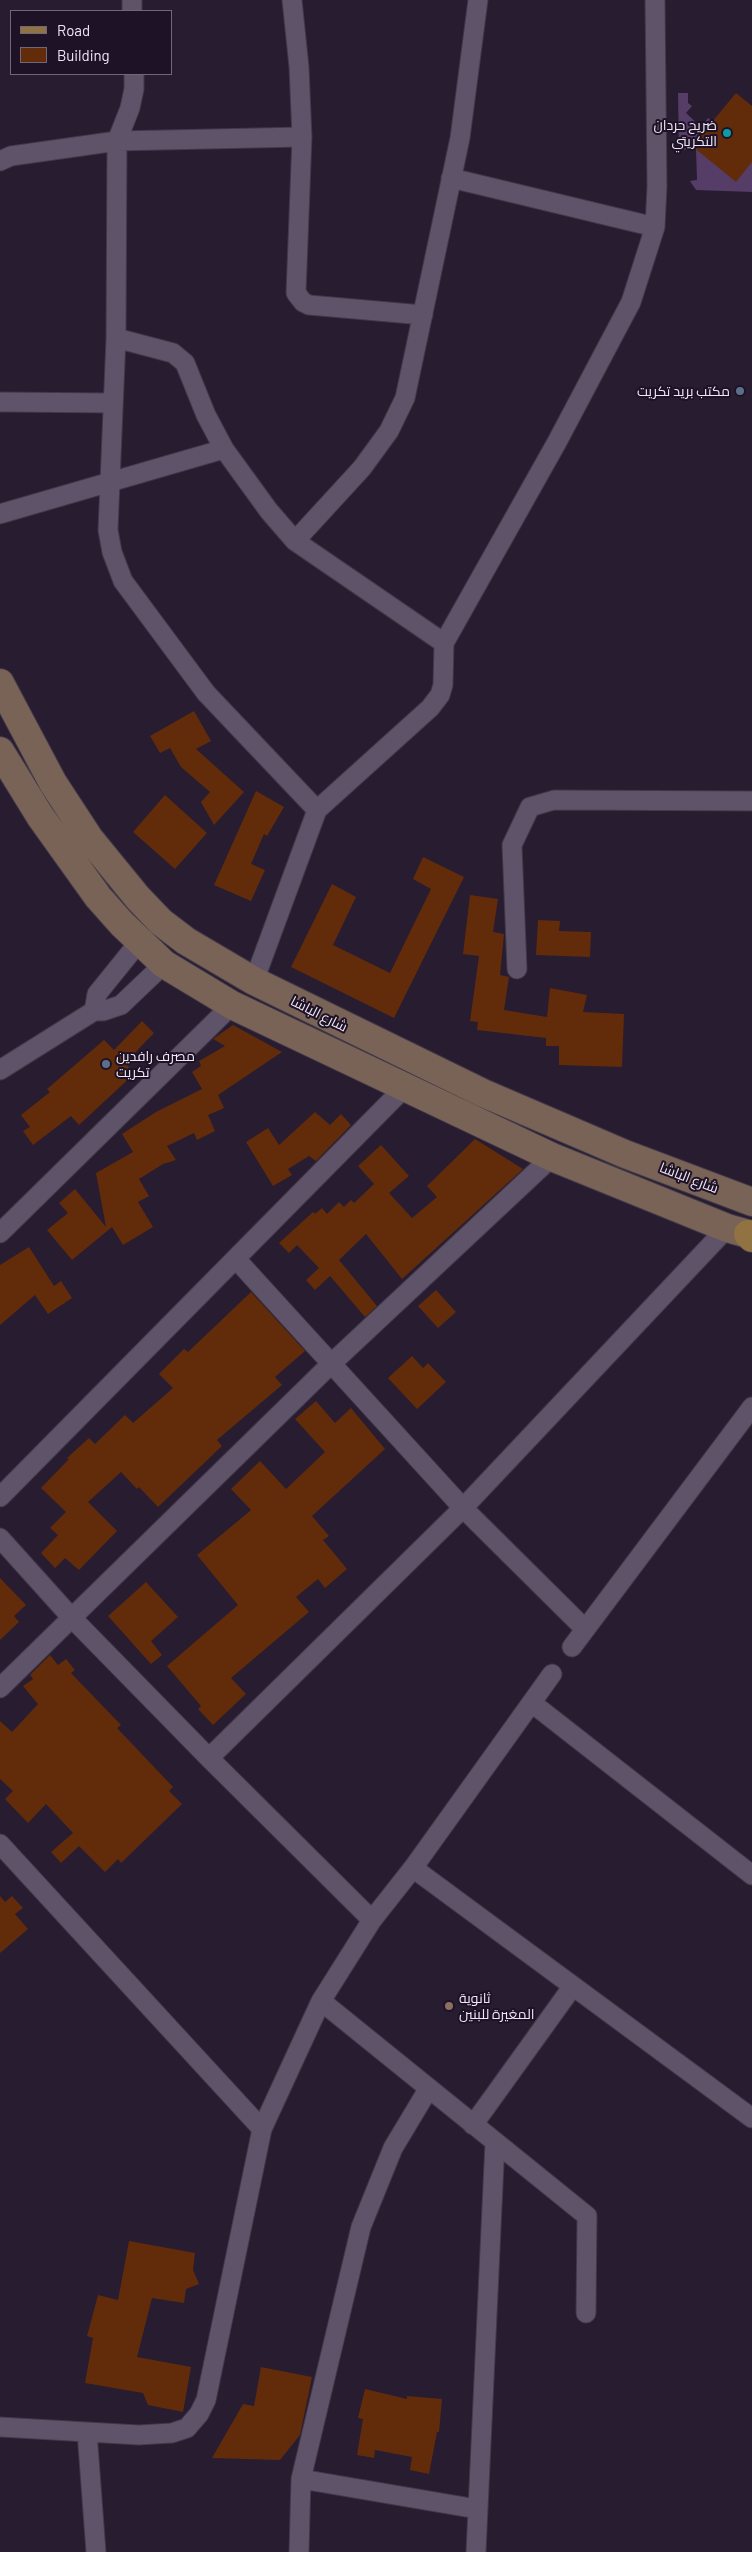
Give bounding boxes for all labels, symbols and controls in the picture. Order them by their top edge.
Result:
legend [10,10,172,75]
text: Road [57,21,90,39]
text: Building [57,46,110,64]
place label: ضريح حردان التكريتي [654,117,717,150]
marker: ضريح حردان التكريتي [721,127,733,139]
place label: مكتب بريد تكريت [637,383,730,399]
marker: مكتب بريد تكريت [734,385,746,397]
street label: شارع الباشا [288,993,350,1035]
place label: مصرف رافدين تكريت [116,1048,195,1080]
marker: مصرف رافدين تكريت [100,1058,112,1070]
street label: شارع الباشا [657,1159,721,1197]
place label: ثانوية المغيرة للبنين [459,1990,535,2022]
marker: ثانوية المغيرة للبنين [443,2000,455,2012]

